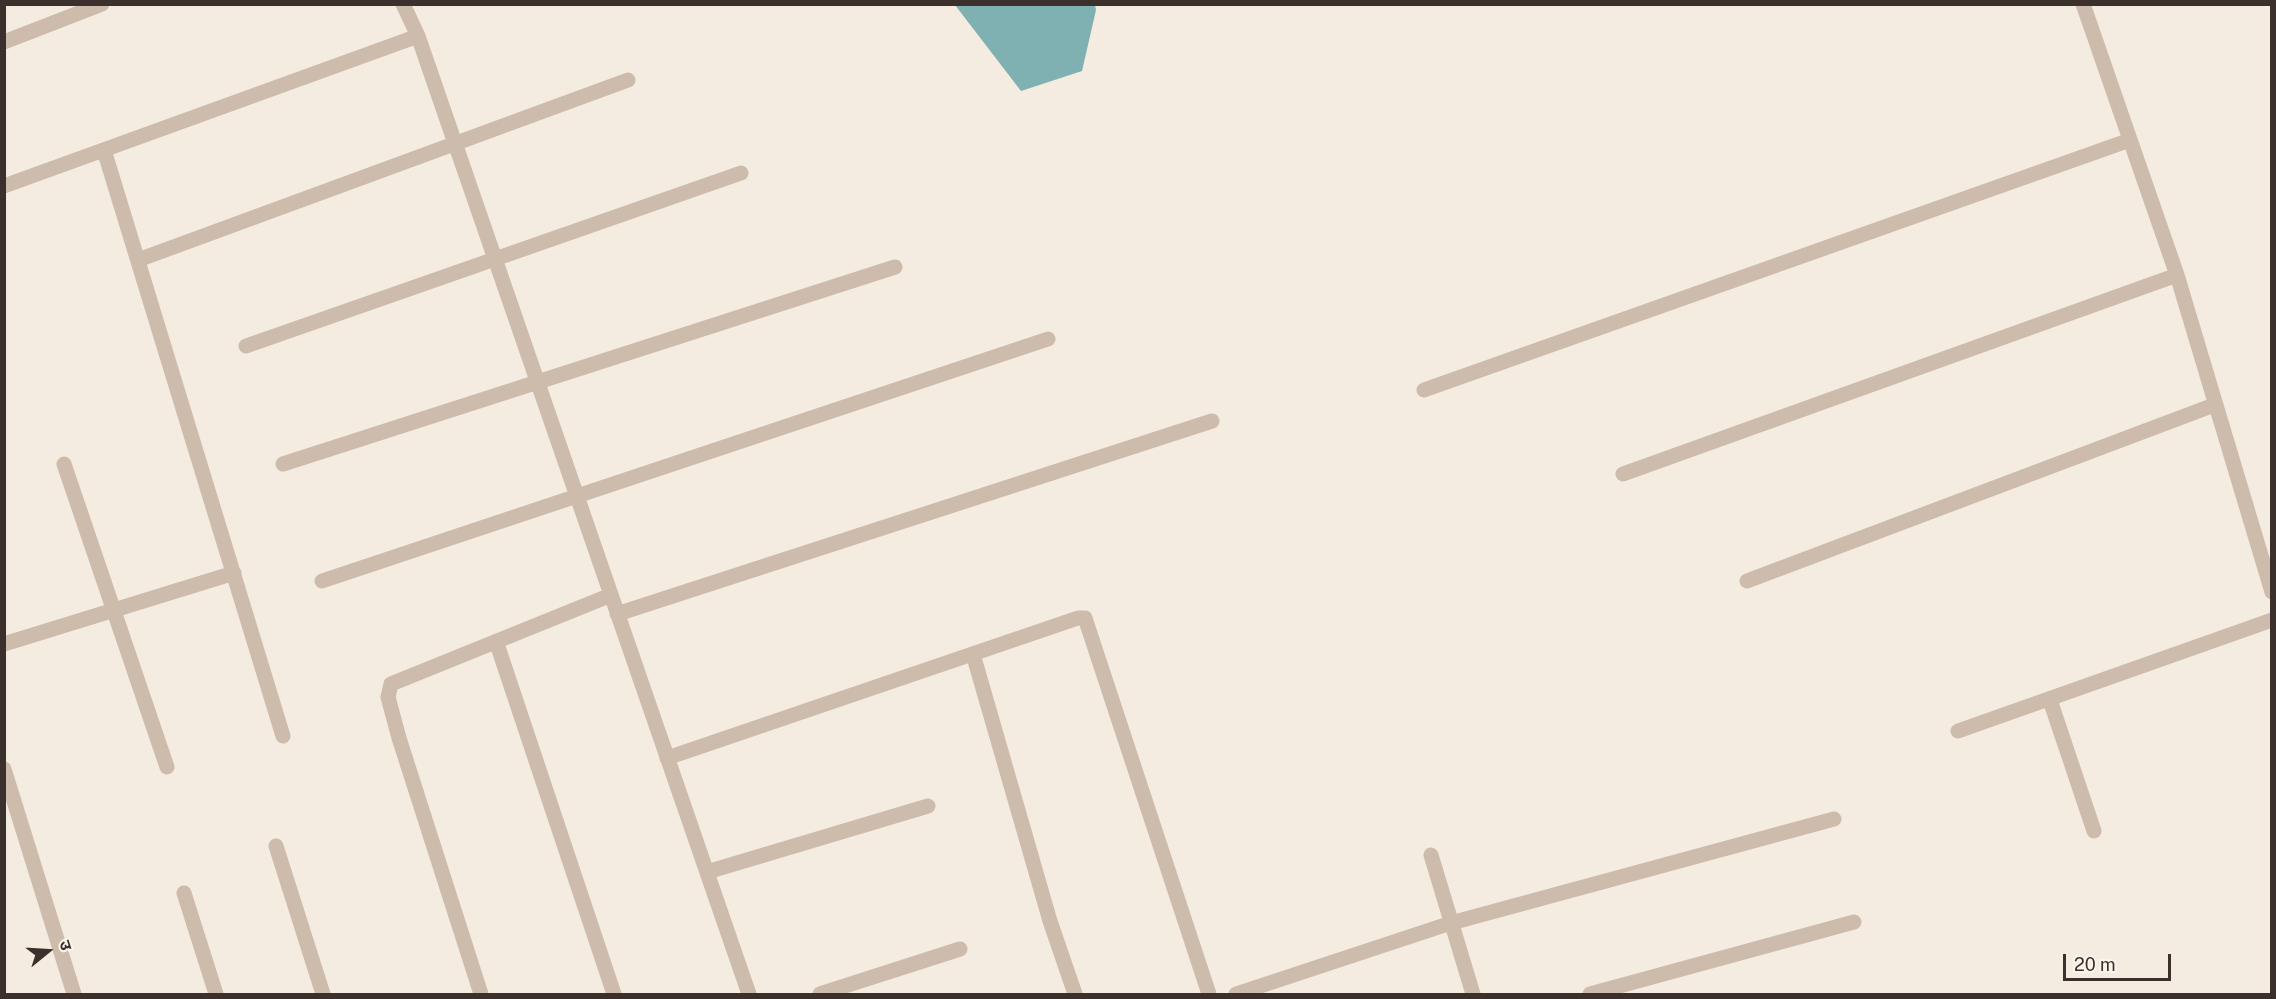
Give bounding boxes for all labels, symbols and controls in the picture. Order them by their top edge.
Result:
north arrow [18,921,78,981]
text: उ [55,938,76,953]
scale bar [2066,942,2174,980]
text: 20 m [2074,954,2116,975]

